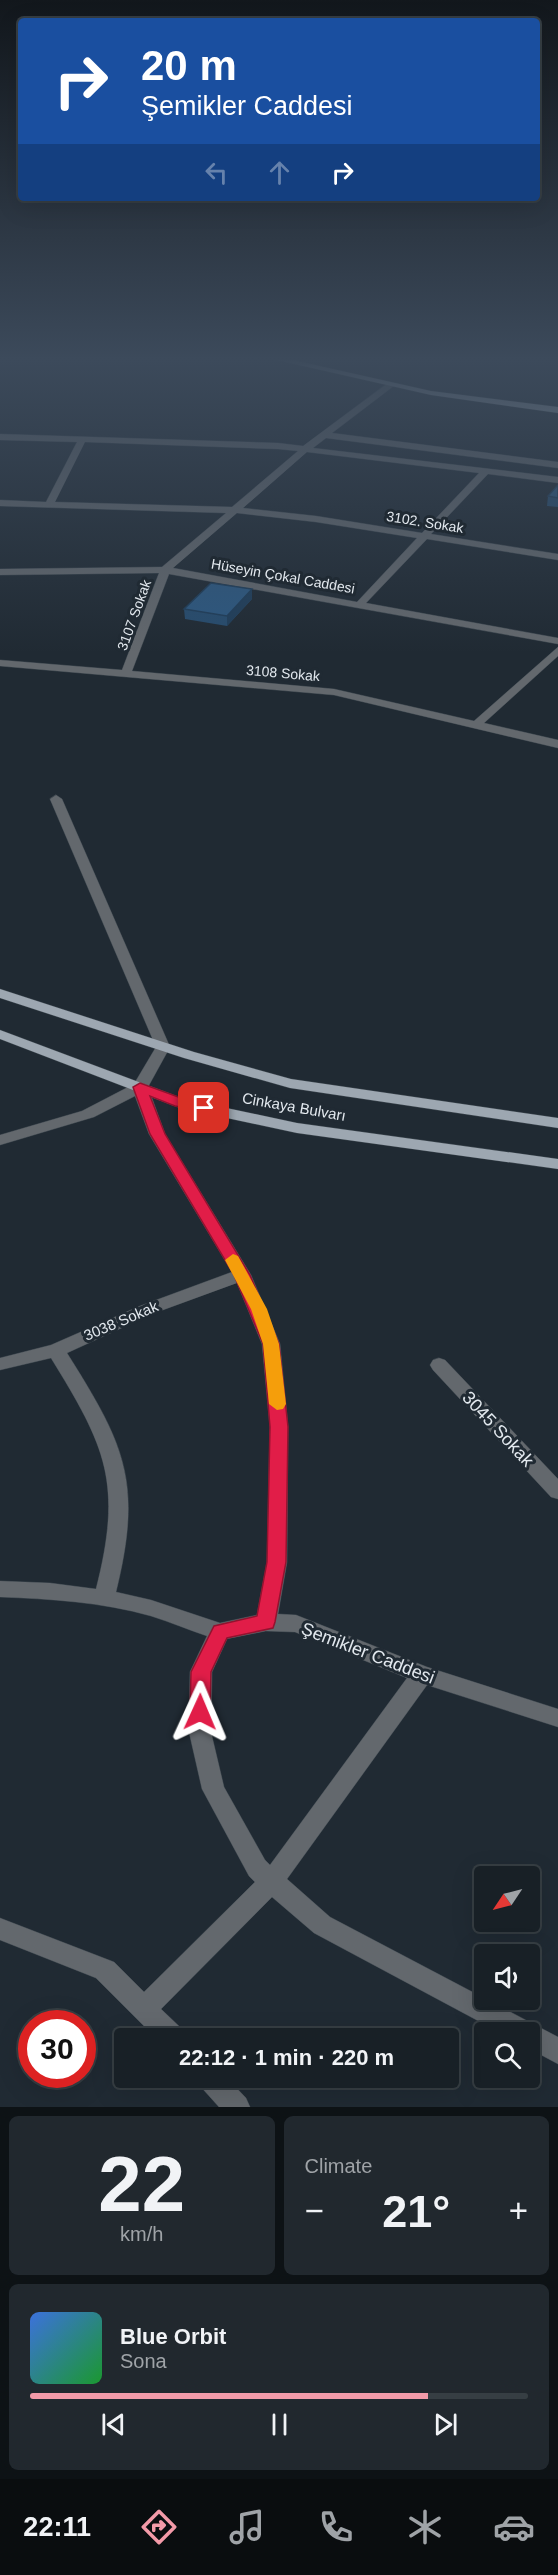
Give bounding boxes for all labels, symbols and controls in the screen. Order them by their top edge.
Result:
icon: right [42,42,120,120]
text: 20 m [141,42,237,89]
text: Şemikler Caddesi [141,91,353,121]
icon: left [200,156,233,189]
icon: ahead [263,156,296,189]
icon: right [326,156,359,189]
street label: 3102. Sokak [385,508,466,536]
street label: Hüseyin Çokal Caddesi [210,555,356,597]
street label: 3107 Sokak [114,577,155,652]
street label: 3108 Sokak [245,662,322,684]
pin [178,1082,229,1133]
street label: Cinkaya Bulvarı [241,1089,347,1124]
icon: arrive [187,1091,220,1124]
street label: 3038 Sokak [81,1297,161,1344]
street label: 3045 Sokak [458,1387,538,1471]
street label: Şemikler Caddesi [299,1618,437,1688]
position arrow [168,1680,232,1744]
north arrow [474,1866,540,1932]
map controls [474,1866,540,2088]
button: sound [474,1944,540,2010]
speed limit sign: 30 [18,2010,96,2088]
button: search [474,2022,540,2088]
text: 22:12 · 1 min · 220 m [179,2045,394,2070]
text: 22 [98,2140,185,2228]
text: Climate [305,2155,372,2177]
text: 21° [382,2186,450,2237]
text: − [305,2192,324,2229]
text: + [509,2192,528,2229]
text: km/h [120,2223,163,2245]
text: Blue Orbit [120,2324,226,2349]
text: Sona [120,2350,167,2372]
icon: previous [97,2408,130,2441]
icon: pause [263,2408,296,2441]
icon: next [429,2408,462,2441]
icon: directions [138,2506,180,2548]
icon: music [226,2506,268,2548]
icon: phone [315,2506,357,2548]
icon: climate [404,2506,446,2548]
icon: car [493,2506,535,2548]
text: 22:11 [23,2512,91,2542]

